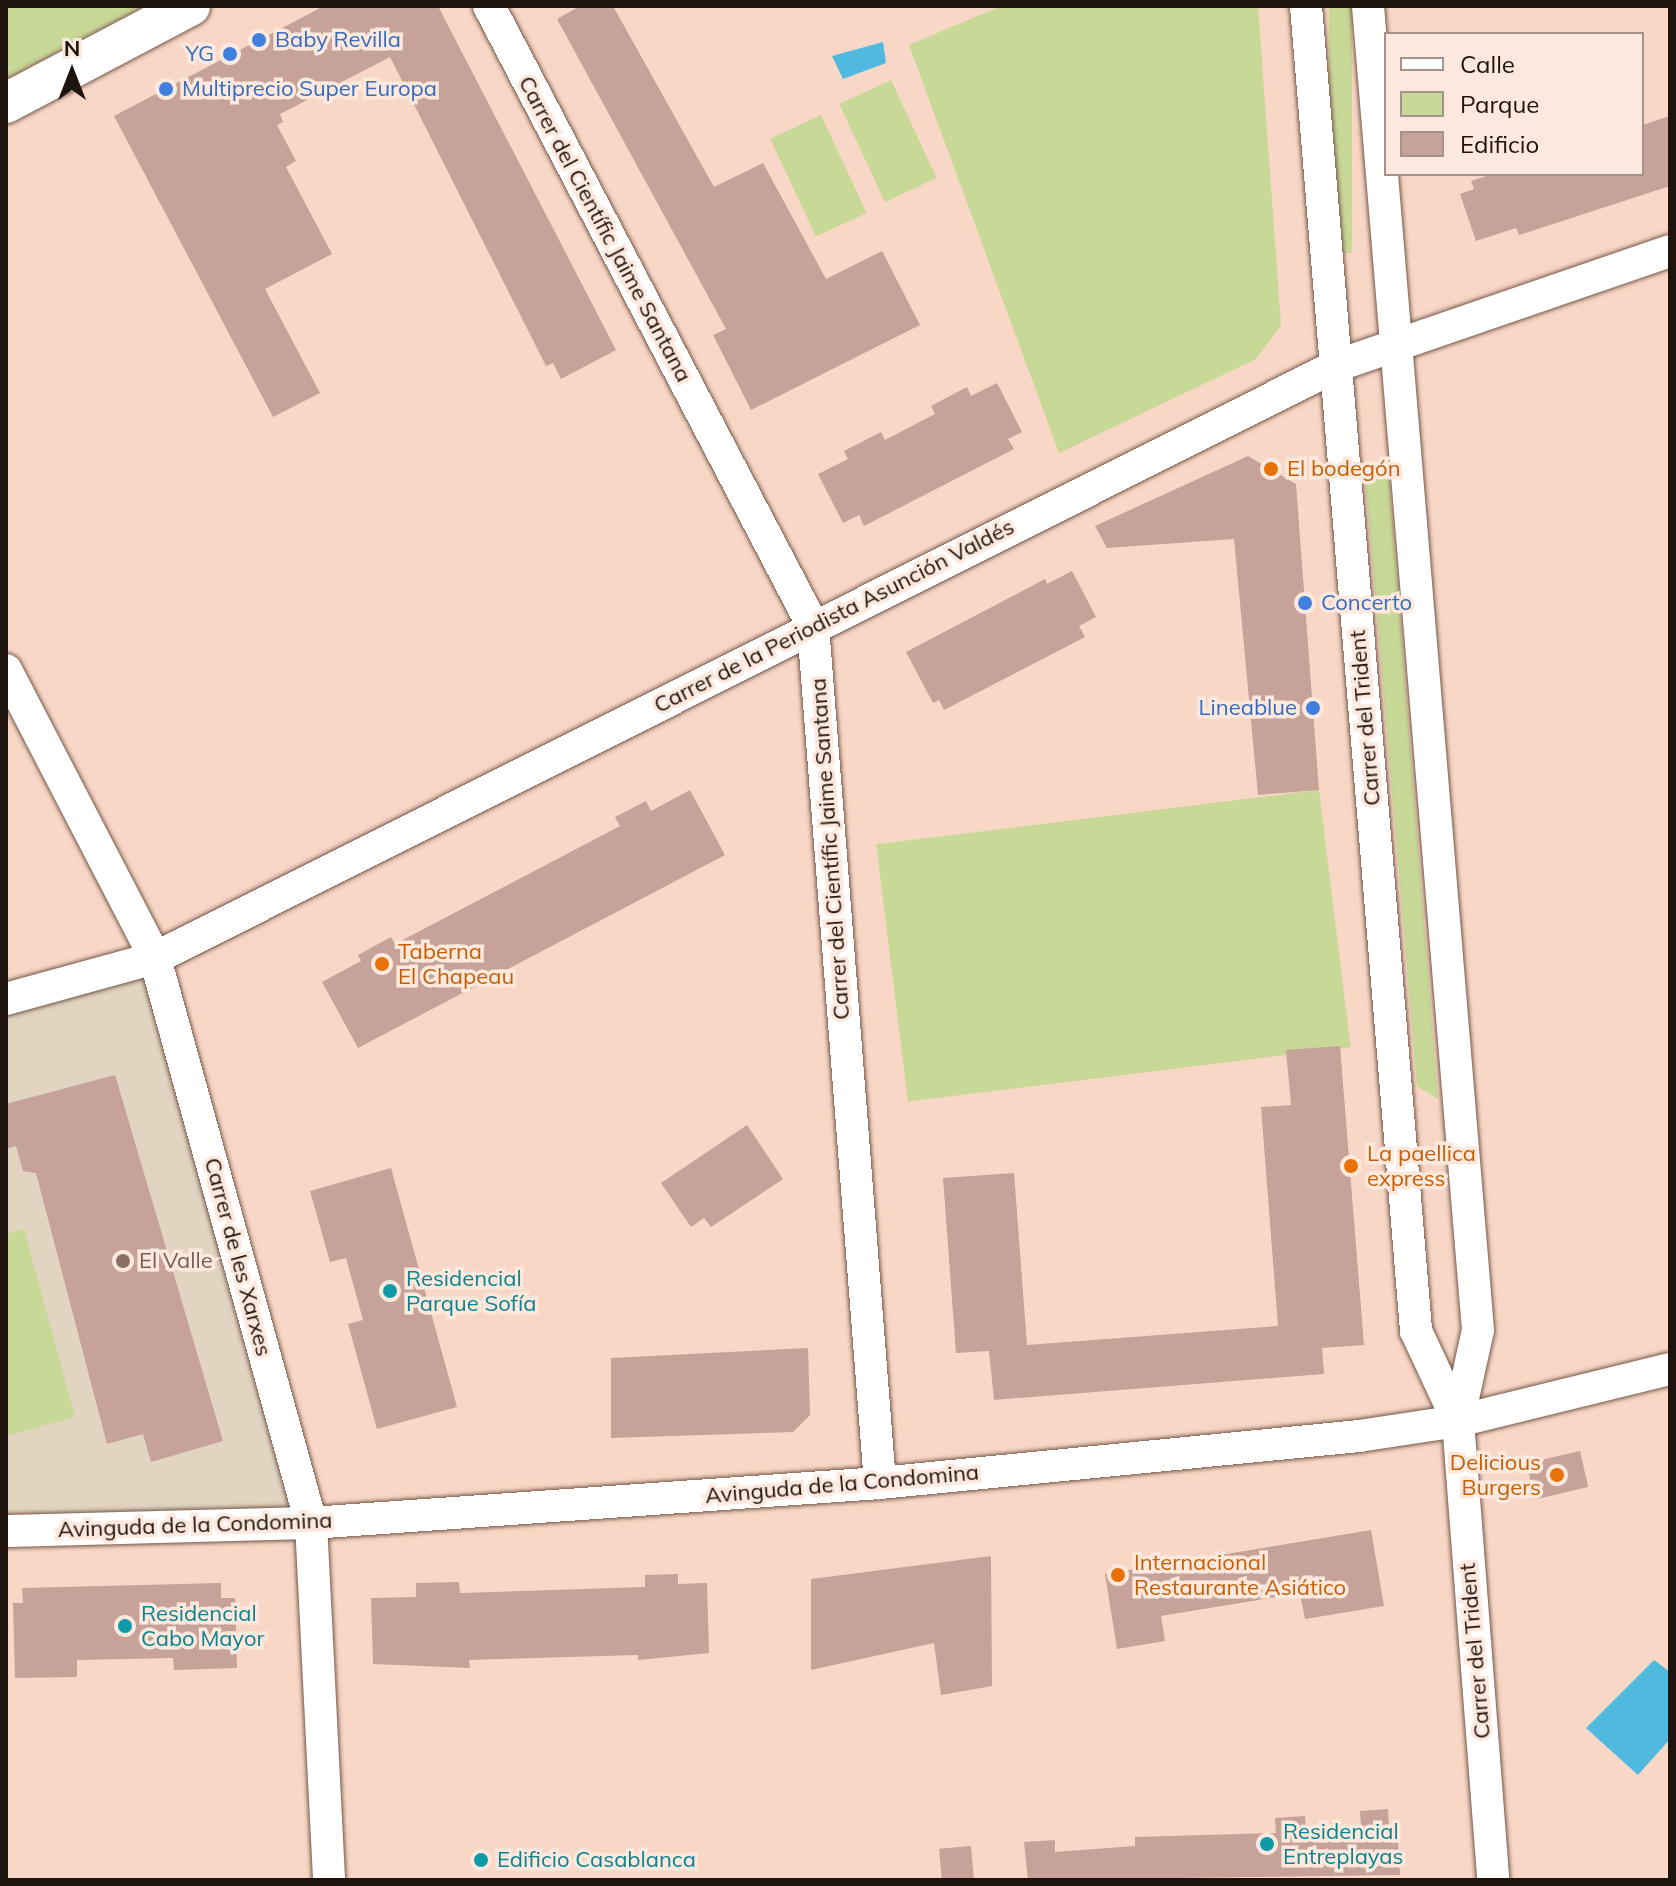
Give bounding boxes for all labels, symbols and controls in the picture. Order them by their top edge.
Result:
place label: Baby Revilla [275,27,401,53]
marker: Baby Revilla [250,31,268,49]
north arrow [32,32,112,112]
legend [1384,32,1644,176]
text: N [64,34,80,62]
place label: YG [186,41,214,67]
marker: YG [221,45,239,63]
text: Calle [1460,49,1515,79]
street label: Carrer del Científic Jaime Santana [513,72,697,386]
place label: Multiprecio Super Europa [182,76,437,102]
marker: Multiprecio Super Europa [157,80,175,98]
text: Parque [1460,89,1539,119]
text: Edificio [1460,129,1539,159]
place label: El bodegón [1287,456,1401,482]
marker: El bodegón [1262,460,1280,478]
street label: Carrer de la Periodista Asunción Valdés [650,513,1018,719]
place label: Concerto [1321,590,1412,616]
marker: Concerto [1296,594,1314,612]
street label: Carrer del Trident [1344,629,1386,807]
street label: Carrer del Científic Jaime Santana [805,677,855,1021]
place label: Lineablue [1199,695,1297,721]
marker: Lineablue [1304,699,1322,717]
place label: Taberna El Chapeau [398,938,514,990]
marker: Taberna El Chapeau [373,955,391,973]
place label: La paellica express [1367,1140,1476,1192]
street label: Carrer de les Xarxes [199,1155,277,1359]
marker: La paellica express [1342,1157,1360,1175]
place label: El Valle [139,1248,213,1274]
marker: El Valle [114,1252,132,1270]
place label: Residencial Parque Sofía [406,1265,536,1316]
marker: Residencial Parque Sofía [381,1282,399,1300]
place label: Delicious Burgers [1450,1449,1541,1500]
street label: Avinguda de la Condomina [704,1459,980,1509]
marker: Delicious Burgers [1548,1466,1566,1484]
street label: Avinguda de la Condomina [57,1507,333,1543]
place label: Internacional Restaurante Asiático [1134,1549,1346,1600]
street label: Carrer del Trident [1454,1562,1496,1740]
marker: Internacional Restaurante Asiático [1109,1566,1127,1584]
place label: Residencial Cabo Mayor [141,1600,264,1652]
marker: Residencial Cabo Mayor [116,1617,134,1635]
place label: Residencial Entreplayas [1283,1818,1403,1870]
marker: Residencial Entreplayas [1258,1835,1276,1853]
place label: Edificio Casablanca [497,1847,696,1873]
marker: Edificio Casablanca [472,1851,490,1869]

